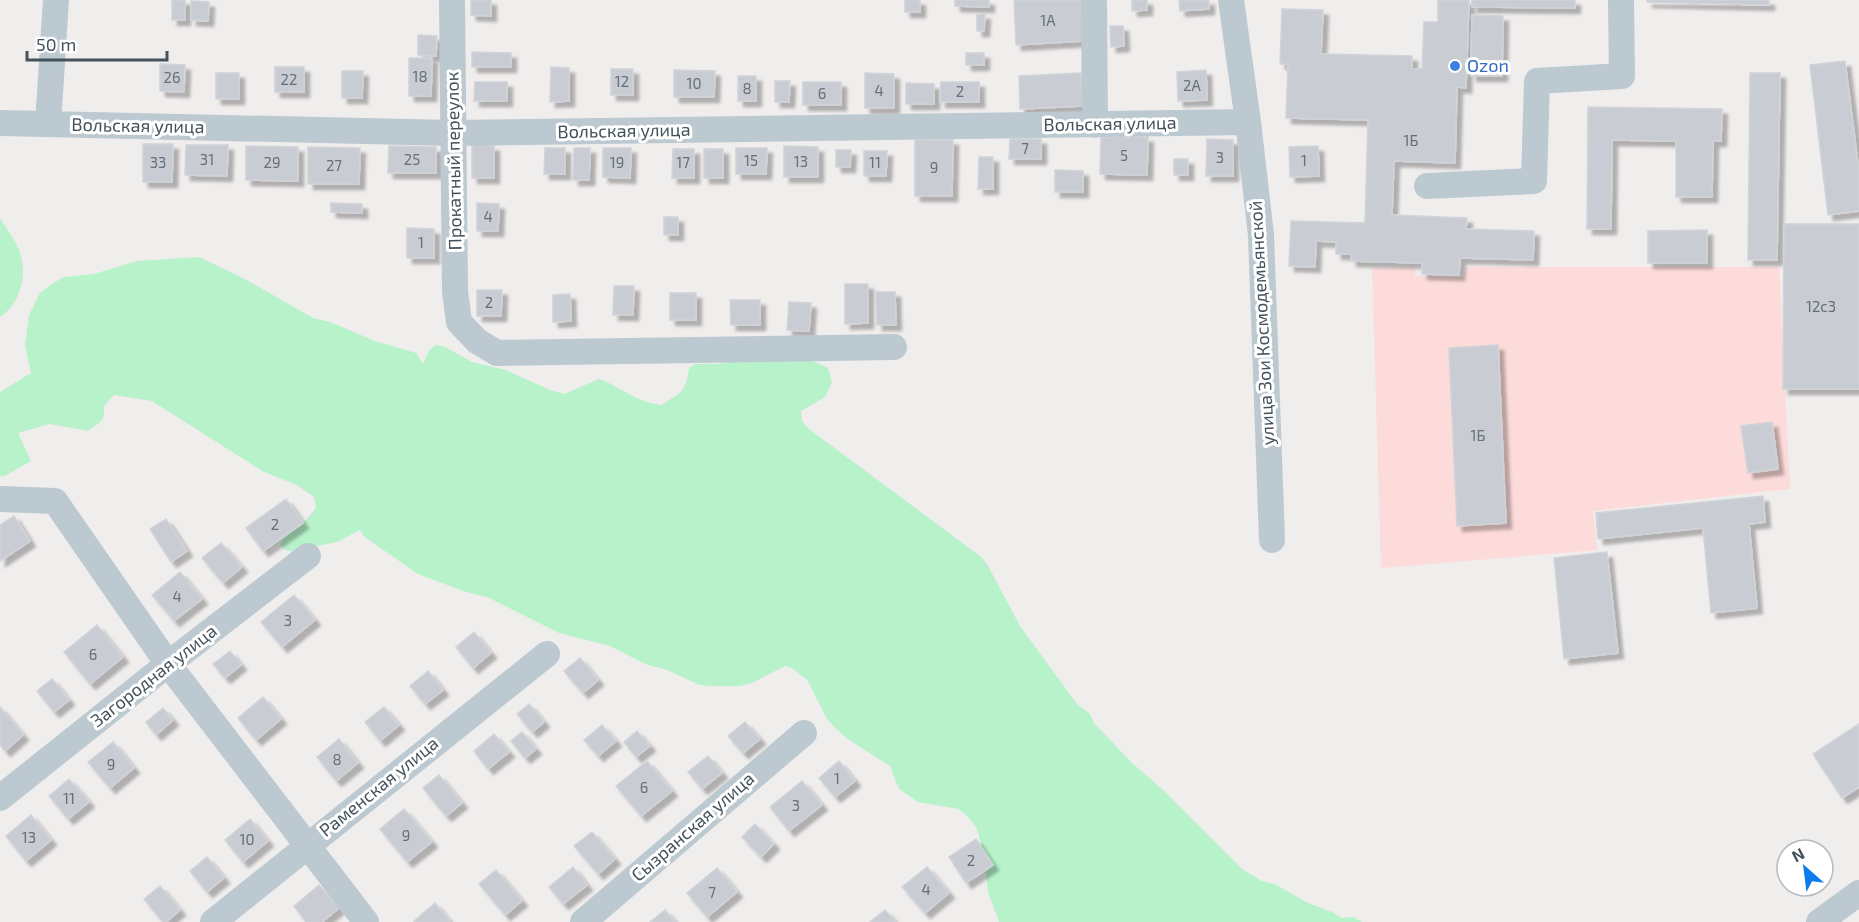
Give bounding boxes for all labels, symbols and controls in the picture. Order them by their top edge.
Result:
house number: 1А [1040,11,1056,29]
scale bar [27,24,166,62]
text: 50 m [36,33,76,55]
place label: Ozon [1467,54,1509,76]
marker: Ozon [1448,59,1462,73]
house number: 18 [412,67,428,85]
house number: 26 [163,68,181,86]
house number: 22 [281,70,297,88]
street label: Прокатный переулок [440,71,466,250]
house number: 12 [615,72,629,90]
house number: 10 [686,74,702,92]
house number: 2А [1183,76,1202,94]
house number: 8 [742,79,752,97]
house number: 4 [874,81,884,99]
house number: 2 [956,82,964,100]
house number: 6 [818,84,826,102]
street label: Вольская улица [1043,111,1177,135]
street label: Вольская улица [71,113,205,137]
street label: Вольская улица [557,118,691,142]
house number: 1Б [1404,131,1418,149]
house number: 7 [1021,139,1029,157]
house number: 5 [1120,146,1128,164]
house number: 3 [1216,148,1224,166]
house number: 31 [200,150,214,168]
house number: 25 [404,150,420,168]
house number: 15 [744,151,758,169]
house number: 1 [1301,151,1307,169]
house number: 13 [794,152,808,170]
house number: 33 [150,153,166,171]
house number: 29 [263,153,281,171]
house number: 19 [610,153,624,171]
house number: 17 [676,153,690,171]
house number: 11 [869,153,881,171]
house number: 27 [326,156,342,174]
house number: 9 [930,158,938,176]
street label: улица Зои Космодемьянской [1244,200,1278,446]
house number: 4 [483,207,493,225]
house number: 1 [418,233,424,251]
house number: 2 [485,293,493,311]
house number: 12с3 [1806,297,1836,315]
house number: 1Б [1471,426,1485,444]
house number: 2 [271,515,279,533]
house number: 4 [172,587,182,605]
house number: 3 [284,611,292,629]
street label: Загородная улица [86,619,221,731]
house number: 6 [89,645,97,663]
street label: Раменская улица [314,732,442,841]
house number: 8 [332,750,342,768]
house number: 9 [107,755,115,773]
street label: Сызранская улица [626,767,758,886]
house number: 1 [834,769,840,787]
house number: 6 [640,778,648,796]
house number: 11 [63,789,75,807]
house number: 3 [792,796,800,814]
house number: 9 [402,826,410,844]
house number: 13 [22,828,36,846]
house number: 10 [239,830,255,848]
north arrow [1775,838,1835,898]
text: N [1788,843,1807,865]
house number: 2 [967,851,975,869]
house number: 4 [921,880,931,898]
house number: 7 [708,883,716,901]

